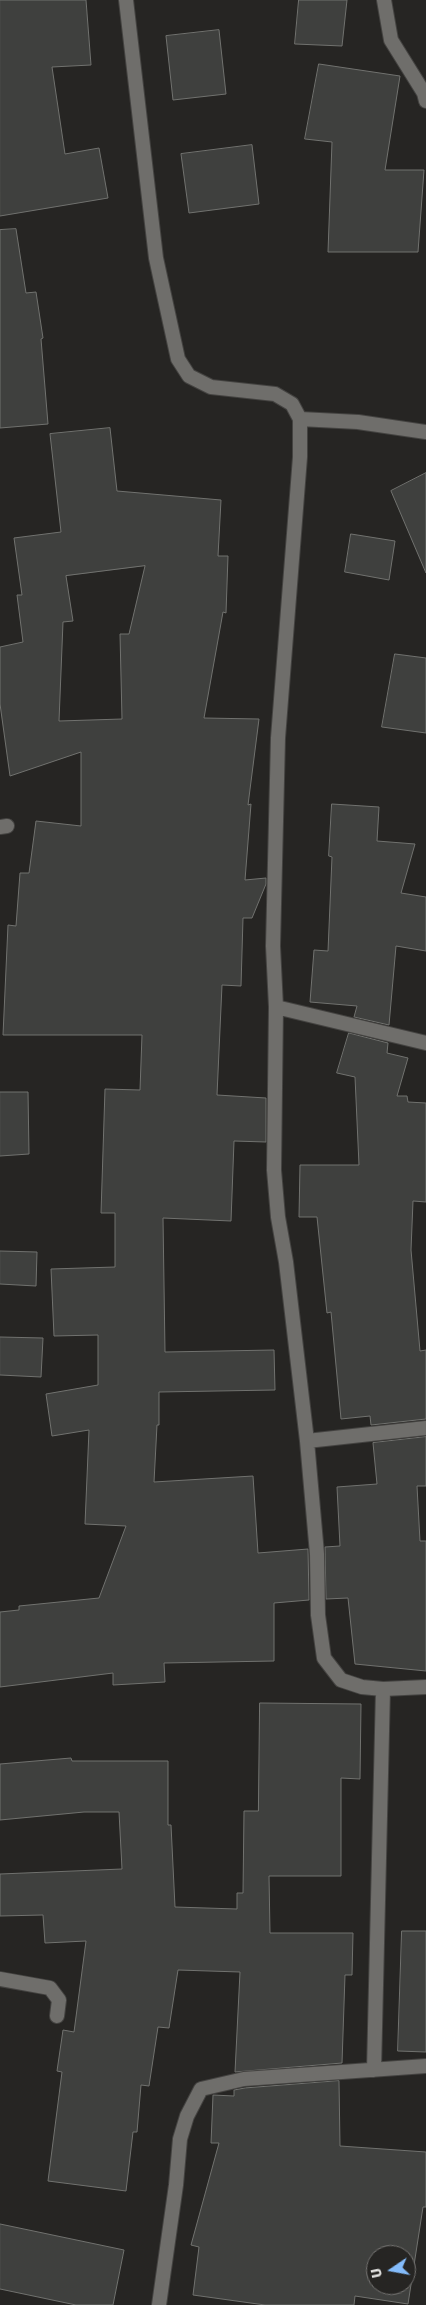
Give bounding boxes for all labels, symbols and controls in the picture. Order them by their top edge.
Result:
north arrow [366,2245,416,2295]
text: U [368,2267,386,2279]

